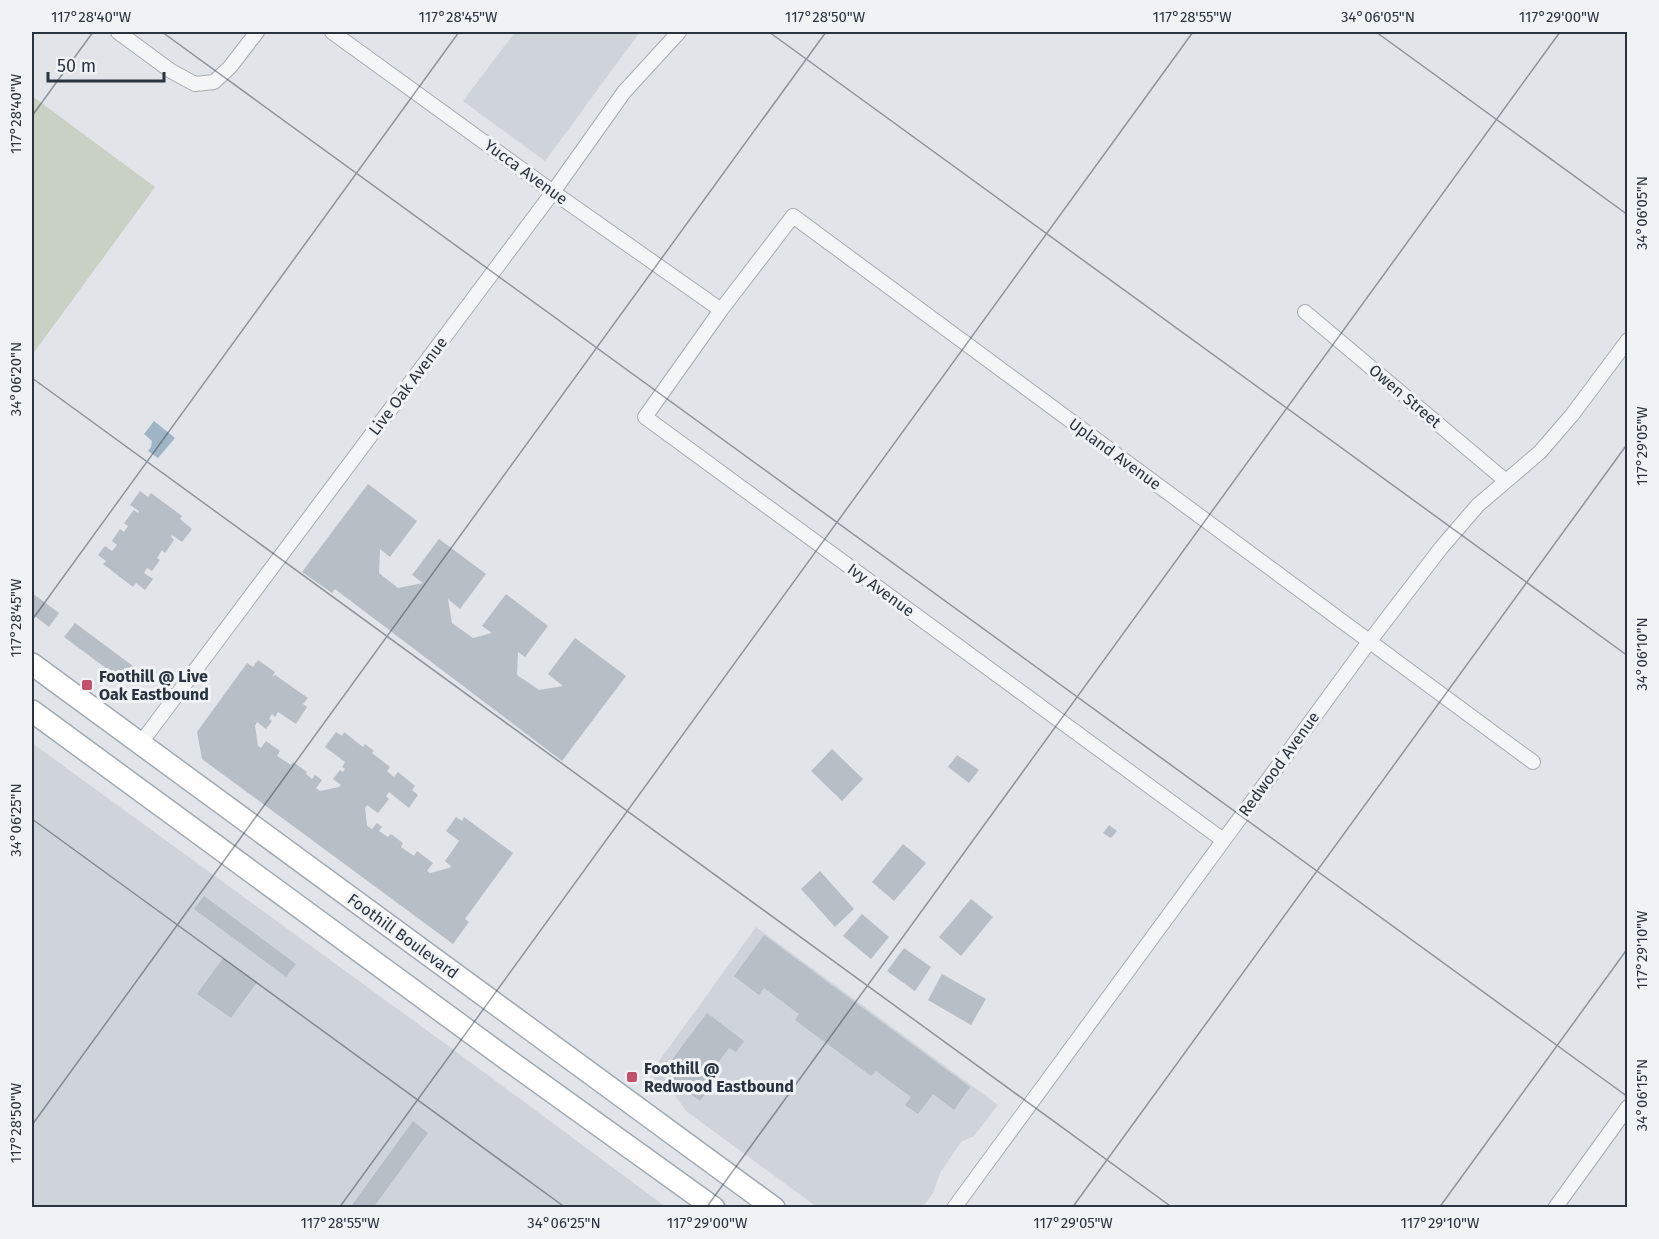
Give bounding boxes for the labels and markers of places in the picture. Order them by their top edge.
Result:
place label: Foothill @ Live Oak Eastbound [99,667,209,704]
marker: Foothill @ Live Oak Eastbound [80,678,94,692]
place label: Foothill @ Redwood Eastbound [644,1059,794,1096]
marker: Foothill @ Redwood Eastbound [625,1070,639,1084]

